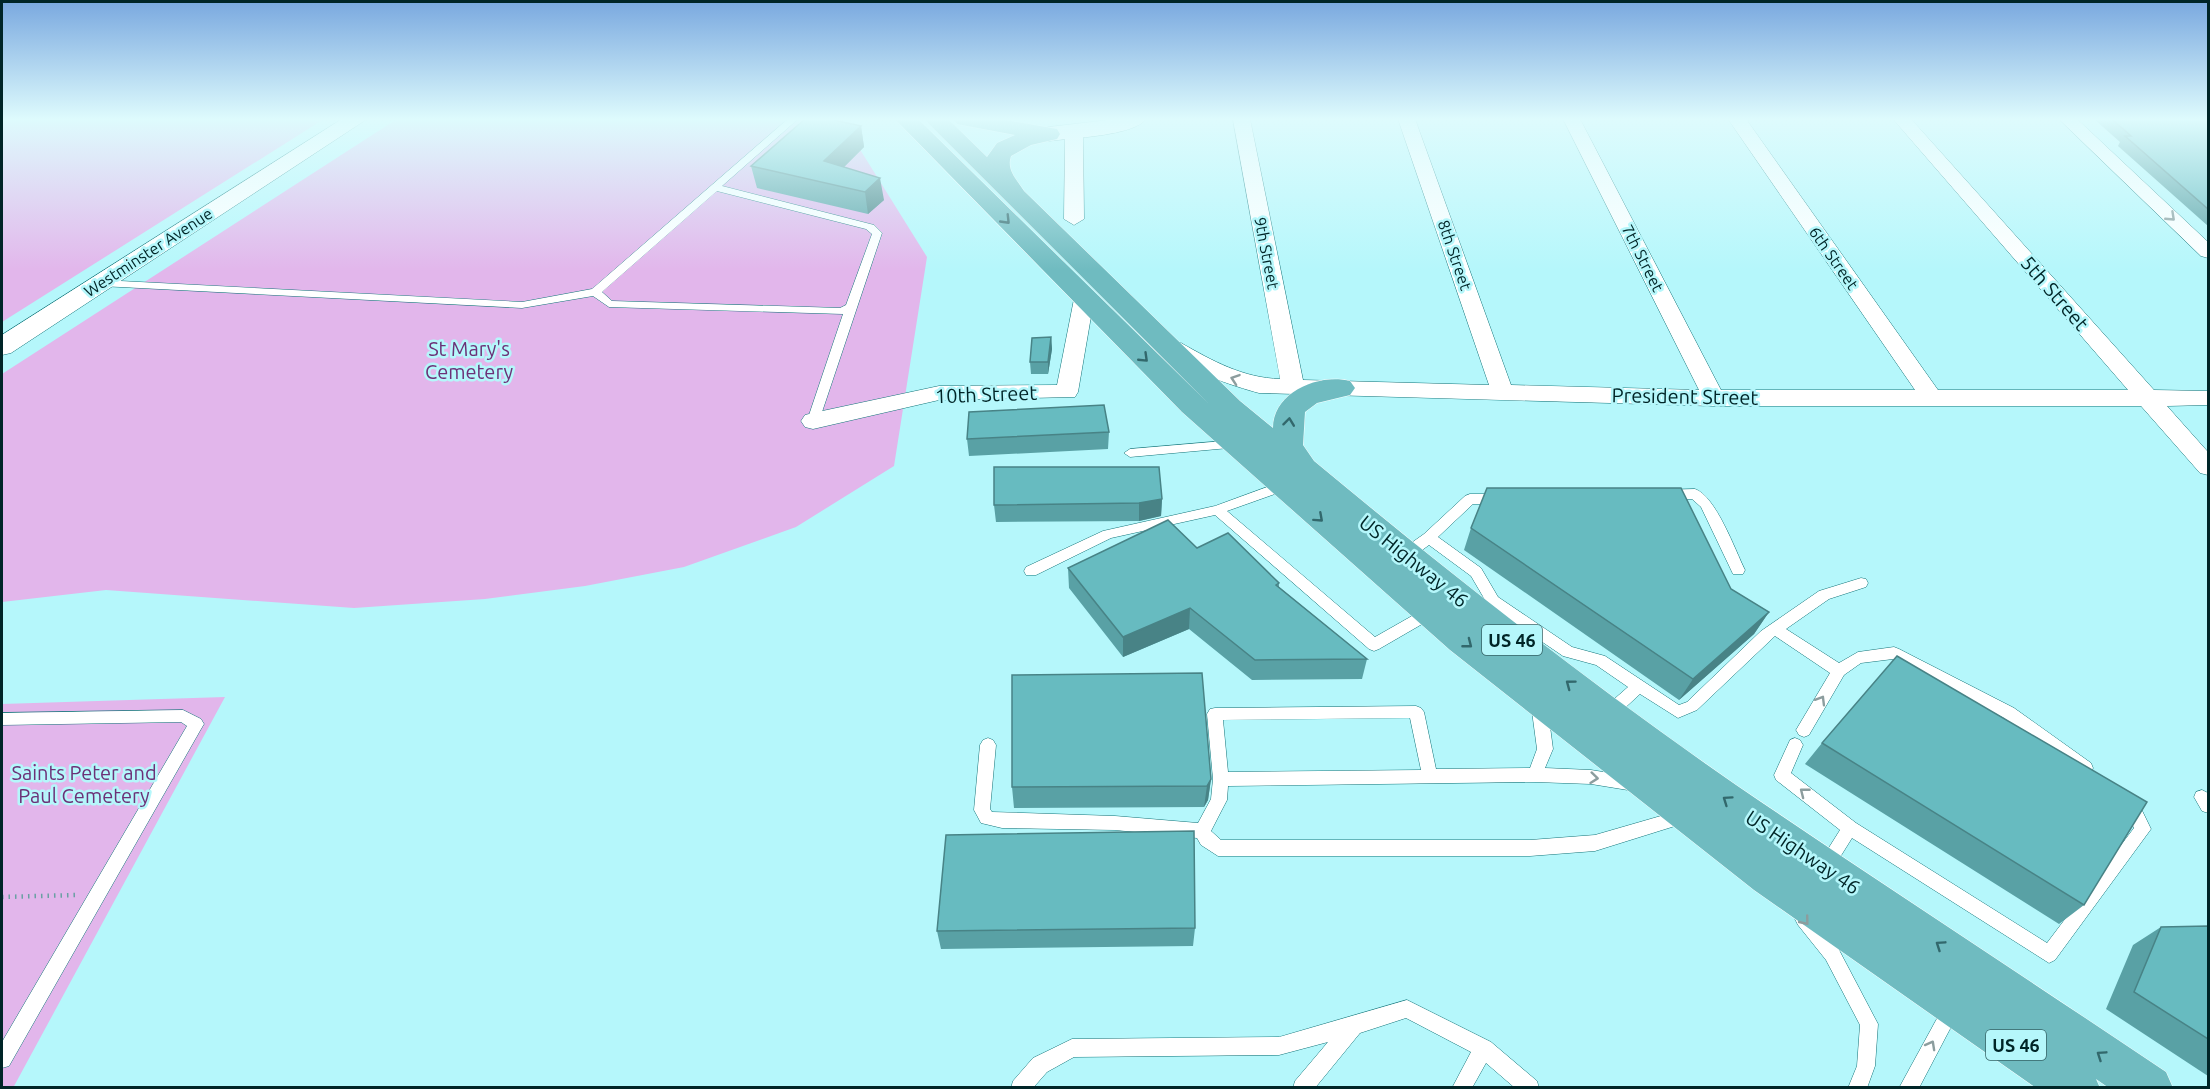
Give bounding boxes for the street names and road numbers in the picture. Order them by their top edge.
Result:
street label: Westminster Avenue [81,204,215,300]
street label: 9th Street [1251,216,1283,291]
street label: 8th Street [1435,218,1476,293]
street label: 7th Street [1618,221,1668,295]
street label: 6th Street [1806,223,1863,294]
street label: 5th Street [2016,251,2094,335]
street label: 10th Street [934,381,1038,407]
street label: President Street [1612,383,1759,409]
street label: US Highway 46 [1355,510,1473,612]
road number: US 46 [1482,625,1542,655]
street label: US Highway 46 [1741,805,1865,899]
road number: US 46 [1986,1030,2046,1060]

